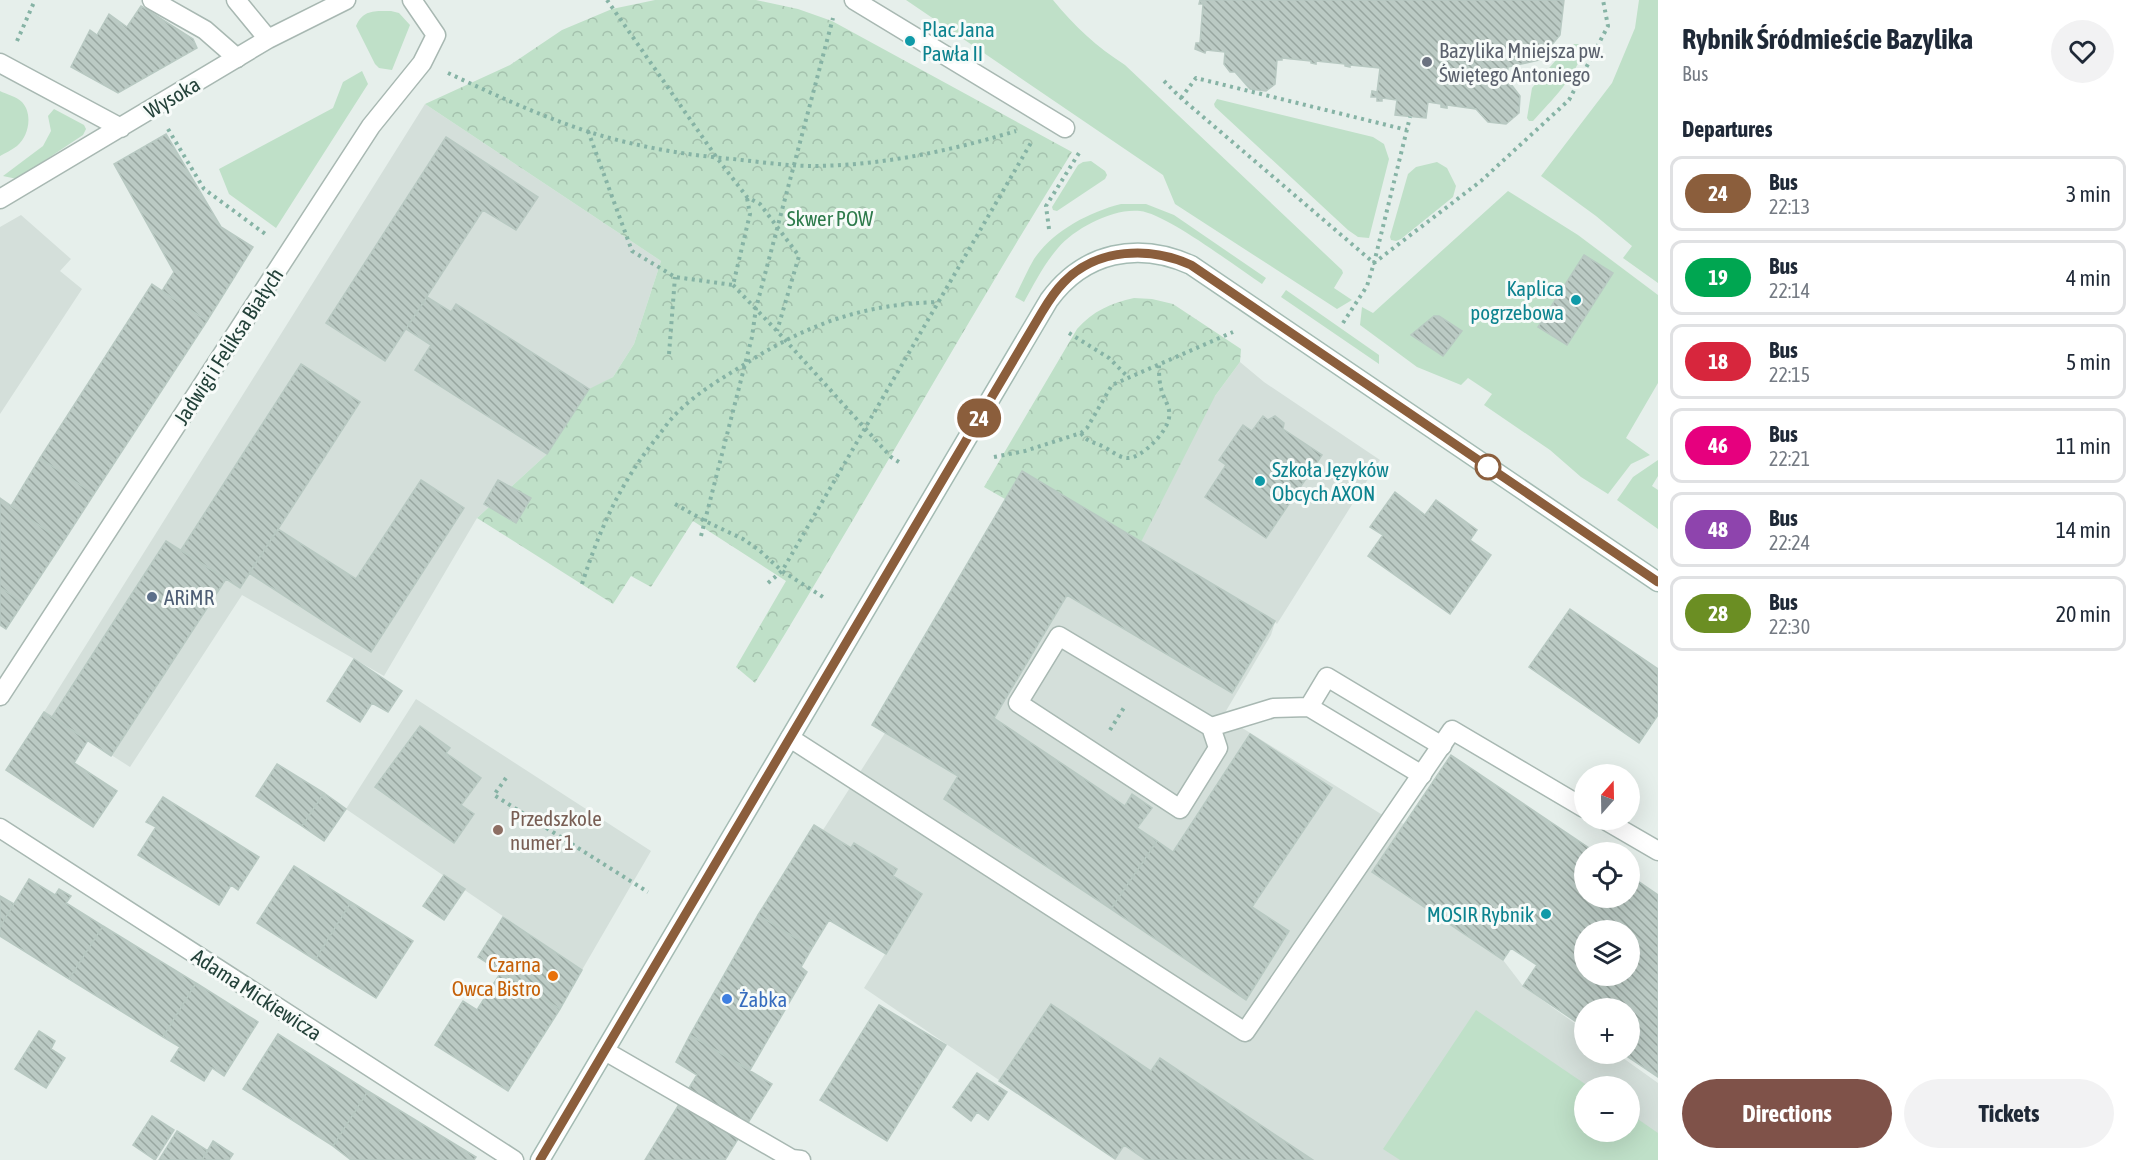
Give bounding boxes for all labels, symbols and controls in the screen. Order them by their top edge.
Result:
place label: Plac Jana Pawła II [922,17,995,65]
button: heart [2051,20,2114,83]
text: Rybnik Śródmieście Bazylika [1682,23,1973,55]
marker: Plac Jana Pawła II [903,34,917,48]
place label: Bazylika Mniejsza pw. Świętego Antoniego [1439,38,1604,86]
marker: Bazylika Mniejsza pw. Świętego Antoniego [1420,55,1434,69]
text: Bus [1682,62,1708,85]
street label: Wysoka [140,71,204,123]
text: Departures [1682,116,1772,142]
text: Bus [1769,169,1798,195]
text: 24 [1708,181,1728,205]
text: 3 min [2066,181,2111,207]
text: 22:13 [1769,195,1810,218]
park label: Skwer POW [787,206,874,230]
text: Bus [1769,253,1798,279]
street label: Jadwigi i Feliksa Białych [168,263,288,429]
text: 19 [1708,265,1728,289]
text: 4 min [2066,265,2111,291]
place label: Kaplica pogrzebowa [1470,276,1564,324]
text: 22:14 [1769,279,1810,302]
marker: Kaplica pogrzebowa [1569,293,1583,307]
text: Bus [1769,337,1798,363]
text: 18 [1708,349,1728,373]
text: 5 min [2066,349,2111,375]
text: 22:15 [1769,363,1810,386]
line badge: 24 [952,398,1006,438]
text: 24 [969,406,989,430]
text: Bus [1769,421,1798,447]
text: 46 [1708,433,1728,457]
text: 11 min [2056,433,2111,459]
text: 22:21 [1769,447,1810,470]
unlabelled marker [1475,454,1501,480]
place label: Szkoła Języków Obcych AXON [1272,457,1389,505]
marker: Szkoła Języków Obcych AXON [1253,474,1267,488]
text: Bus [1769,505,1798,531]
text: 48 [1708,517,1728,541]
text: 14 min [2056,517,2111,543]
text: 22:24 [1769,531,1810,554]
place label: ARiMR [164,585,215,609]
text: Bus [1769,589,1798,615]
marker: ARiMR [145,590,159,604]
text: 28 [1708,601,1728,625]
text: 20 min [2056,601,2111,627]
text: 22:30 [1769,615,1810,638]
north arrow [1574,764,1640,830]
map controls [1574,764,1640,1142]
place label: Przedszkole numer 1 [510,806,602,854]
marker: Przedszkole numer 1 [491,823,505,837]
button: locate [1574,842,1640,908]
place label: MOSIR Rybnik [1427,902,1534,926]
marker: MOSIR Rybnik [1539,907,1553,921]
button: layers [1574,920,1640,986]
street label: Adama Mickiewicza [188,943,326,1045]
place label: Czarna Owca Bistro [452,952,541,1000]
marker: Czarna Owca Bistro [546,969,560,983]
place label: Żabka [739,987,787,1011]
marker: Żabka [720,992,734,1006]
button: + [1574,998,1640,1064]
button: − [1574,1076,1640,1142]
button: Directions [1682,1079,1892,1148]
button: Tickets [1904,1079,2114,1148]

